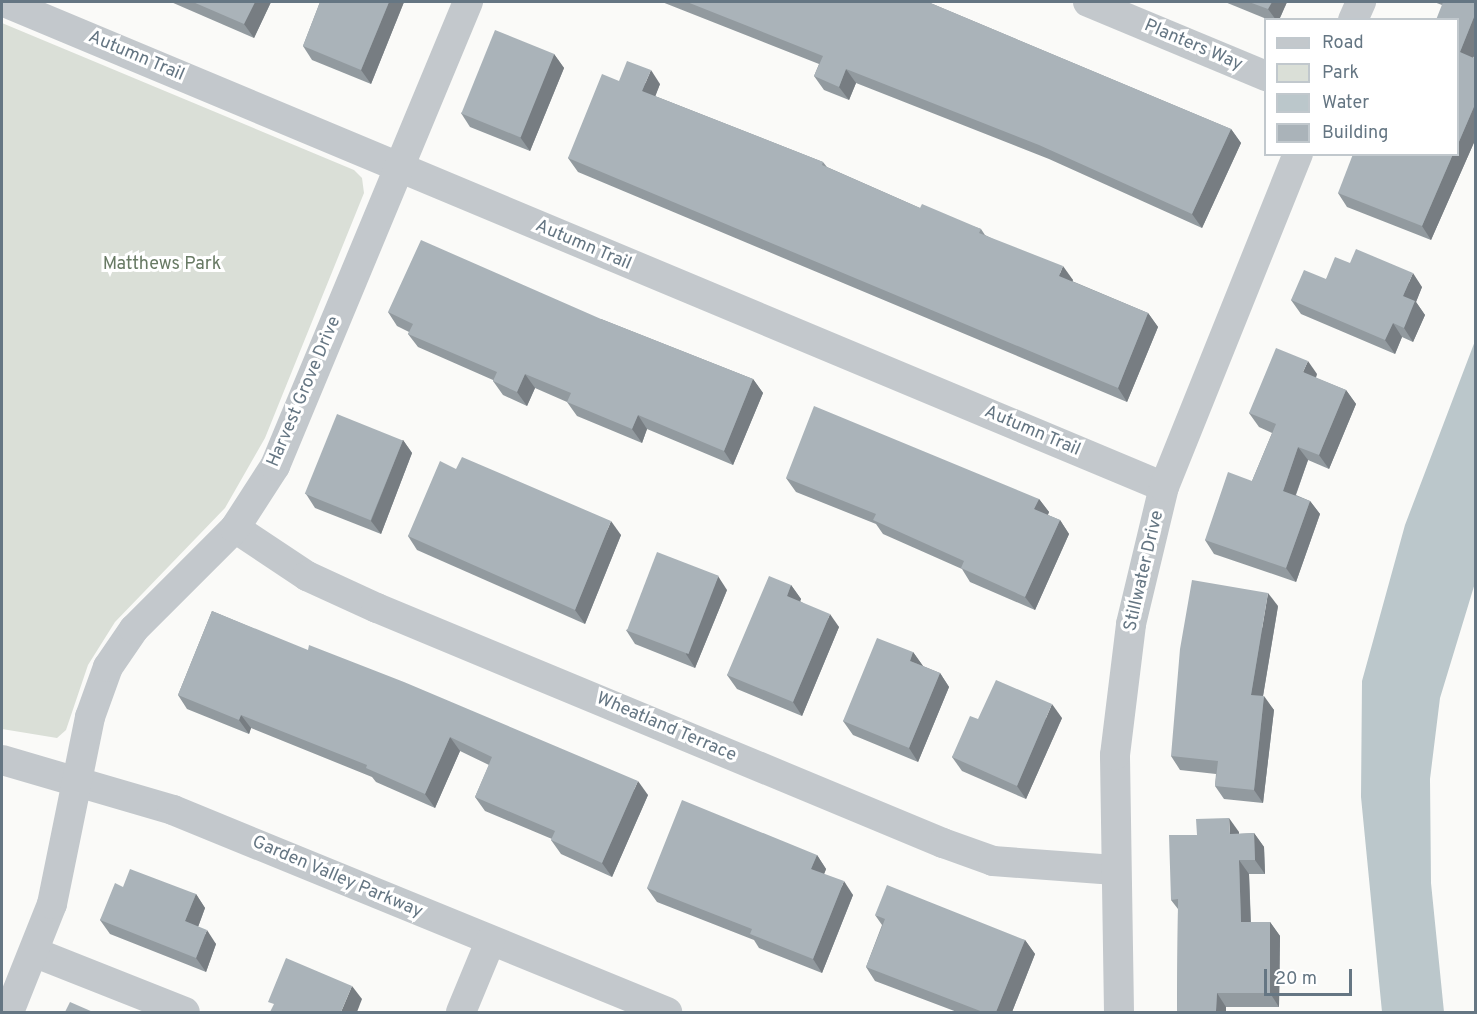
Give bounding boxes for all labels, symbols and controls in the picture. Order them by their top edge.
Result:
street label: Planters Way [1140,16,1246,76]
legend [1264,18,1459,156]
street label: Autumn Trail [84,27,188,87]
text: Road [1322,32,1364,55]
text: Park [1322,62,1359,85]
text: Water [1322,92,1369,115]
text: Building [1322,122,1388,145]
street label: Autumn Trail [531,216,635,276]
park label: Matthews Park [103,254,221,276]
street label: Harvest Grove Drive [264,313,346,471]
street label: Autumn Trail [980,402,1084,462]
street label: Stillwater Drive [1121,509,1169,633]
street label: Wheatland Terrace [592,689,740,767]
street label: Garden Valley Parkway [248,832,426,924]
scale bar [1267,957,1356,995]
text: 20 m [1275,968,1317,991]

